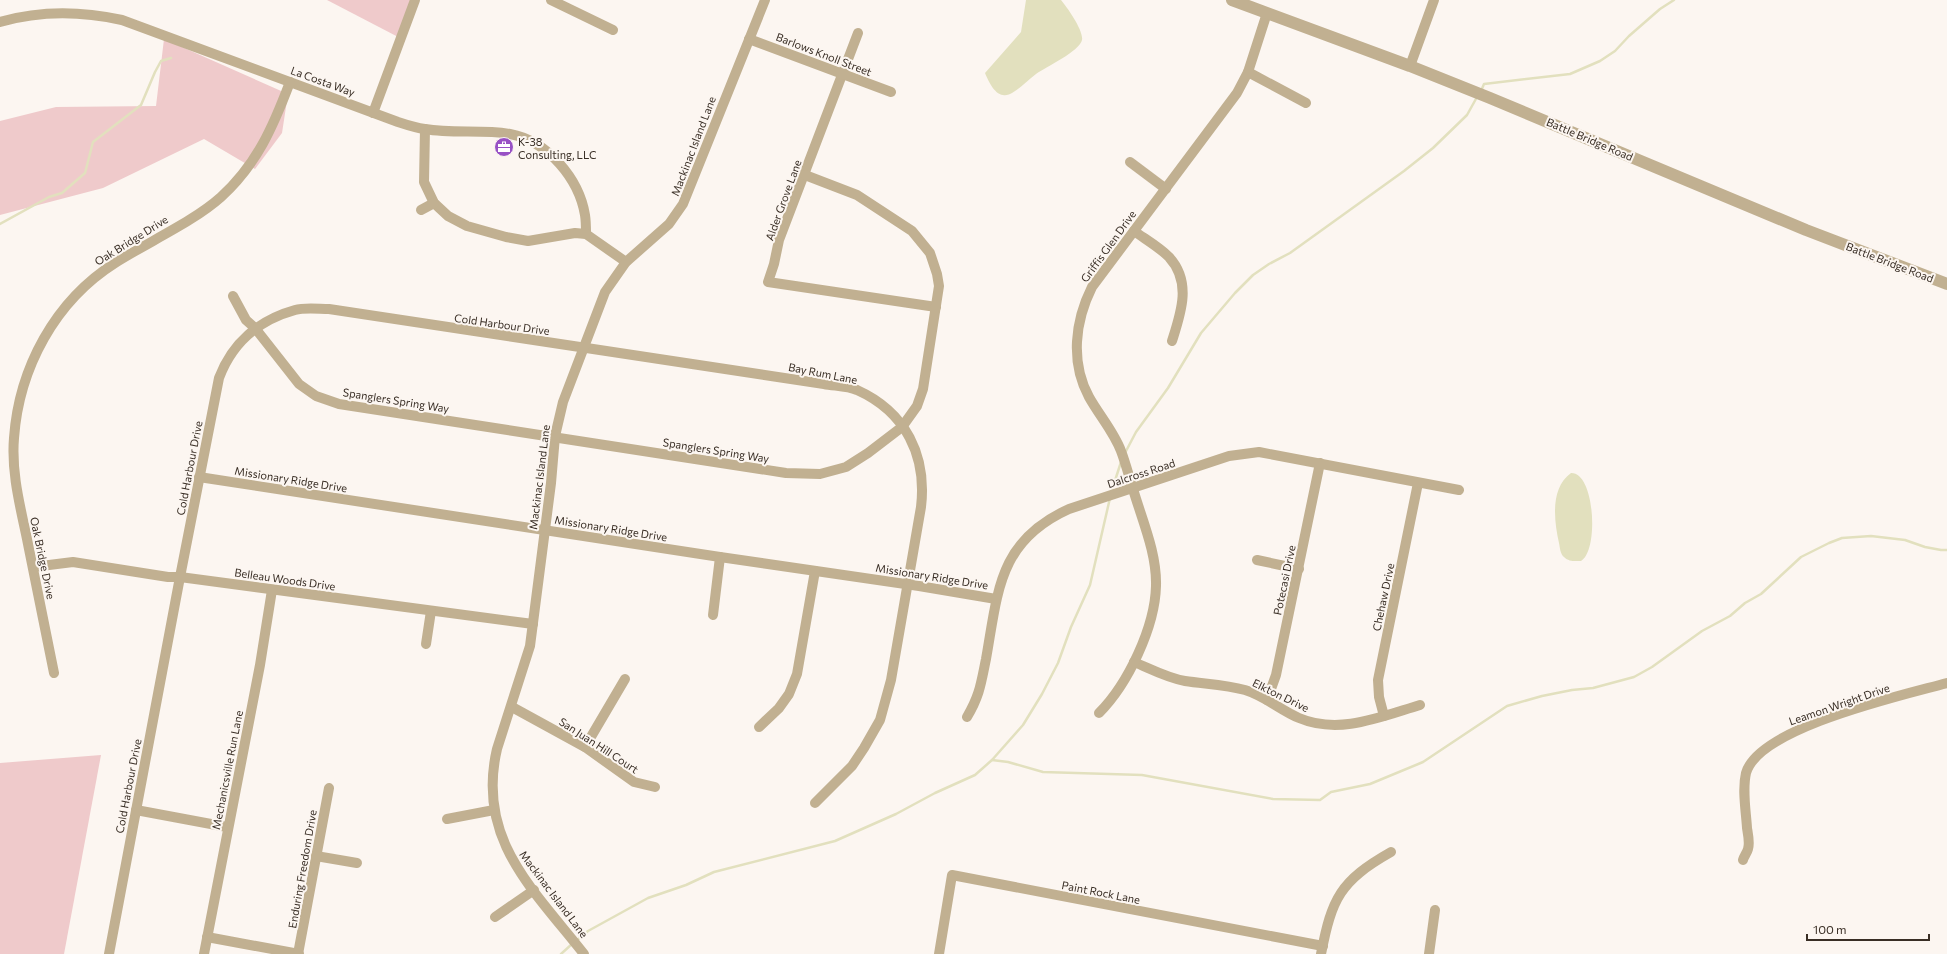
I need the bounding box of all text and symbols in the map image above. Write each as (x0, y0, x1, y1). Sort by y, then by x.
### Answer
street label: Barlows Knoll Street (774, 30, 874, 78)
street label: La Costa Way (289, 63, 357, 99)
street label: Mackinac Island Lane (668, 94, 718, 198)
street label: Battle Bridge Road (1545, 115, 1635, 163)
place label: K-38 Consulting, LLC (518, 135, 597, 161)
office icon: K-38 Consulting, LLC (493, 136, 515, 158)
street label: Alder Grove Lane (762, 158, 804, 242)
street label: Griffis Glen Drive (1078, 208, 1138, 284)
street label: Oak Bridge Drive (92, 212, 170, 268)
street label: Battle Bridge Road (1844, 239, 1936, 285)
street label: Cold Harbour Drive (454, 311, 551, 337)
street label: Bay Rum Lane (787, 360, 859, 386)
street label: Spanglers Spring Way (342, 385, 450, 415)
street label: Cold Harbour Drive (173, 419, 205, 516)
street label: Mackinac Island Lane (526, 424, 552, 530)
street label: Spanglers Spring Way (662, 435, 770, 465)
street label: Dalcross Road (1105, 456, 1177, 490)
street label: Missionary Ridge Drive (234, 464, 348, 494)
street label: Missionary Ridge Drive (554, 513, 668, 543)
street label: Oak Bridge Drive (28, 516, 58, 601)
street label: Potecasi Drive (1270, 544, 1298, 616)
street label: Missionary Ridge Drive (875, 561, 989, 591)
street label: Chehaw Drive (1369, 562, 1397, 632)
street label: Belleau Woods Drive (234, 565, 337, 593)
street label: Elkton Drive (1251, 676, 1312, 714)
street label: Leamon Wright Drive (1787, 681, 1891, 727)
street label: Mechanicsville Run Lane (209, 709, 245, 831)
street label: San Juan Hill Court (556, 714, 642, 777)
street label: Cold Harbour Drive (112, 737, 144, 834)
street label: Enduring Freedom Drive (285, 809, 319, 929)
street label: Mackinac Island Lane (517, 848, 591, 940)
street label: Paint Rock Lane (1061, 878, 1142, 906)
scale bar (1807, 916, 1929, 942)
text: 100 m (1813, 922, 1847, 936)

